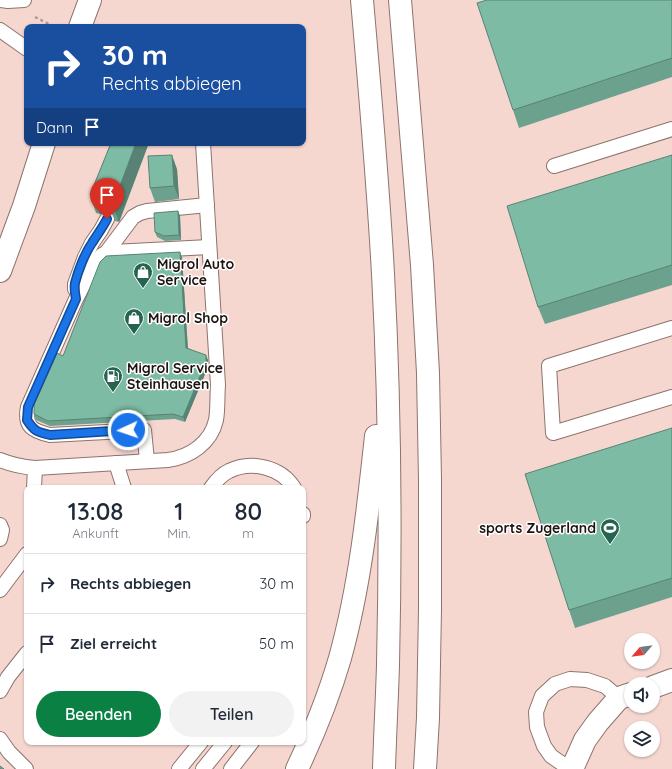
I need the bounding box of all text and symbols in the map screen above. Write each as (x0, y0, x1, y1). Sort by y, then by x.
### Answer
text: 30 m (102, 37, 168, 72)
icon: right (36, 40, 88, 92)
text: Rechts abbiegen (102, 72, 242, 95)
icon: arrive (81, 116, 103, 138)
text: Dann (36, 118, 73, 137)
pin (90, 178, 124, 219)
icon: arrive (96, 184, 118, 206)
place label: Migrol Auto Service (157, 255, 235, 289)
shop icon: Migrol Auto Service (132, 261, 154, 289)
shop icon: Migrol Shop (123, 307, 145, 335)
place label: Migrol Shop (148, 309, 228, 327)
place label: Migrol Service Steinhausen (127, 359, 223, 393)
fuel station icon: Migrol Service Steinhausen (102, 365, 124, 393)
position arrow (107, 409, 149, 451)
text: 13:08 (68, 496, 123, 526)
text: 1 (174, 496, 184, 526)
text: 80 (234, 496, 262, 526)
sports icon: sports Zugerland (599, 517, 621, 545)
place label: sports Zugerland (479, 519, 596, 537)
text: Ankunft (72, 525, 119, 541)
text: Min. (167, 525, 191, 541)
text: m (242, 525, 254, 541)
icon: right (36, 573, 58, 595)
text: Rechts abbiegen (70, 574, 191, 593)
text: 30 m (259, 574, 294, 593)
icon: arrive (36, 633, 58, 655)
north arrow (624, 633, 660, 669)
map controls (624, 633, 660, 757)
text: Ziel erreicht (70, 634, 157, 653)
text: 50 m (259, 634, 294, 653)
button: sound (624, 677, 660, 713)
button: Beenden (36, 691, 161, 737)
button: Teilen (169, 691, 294, 737)
button: layers (624, 721, 660, 757)

